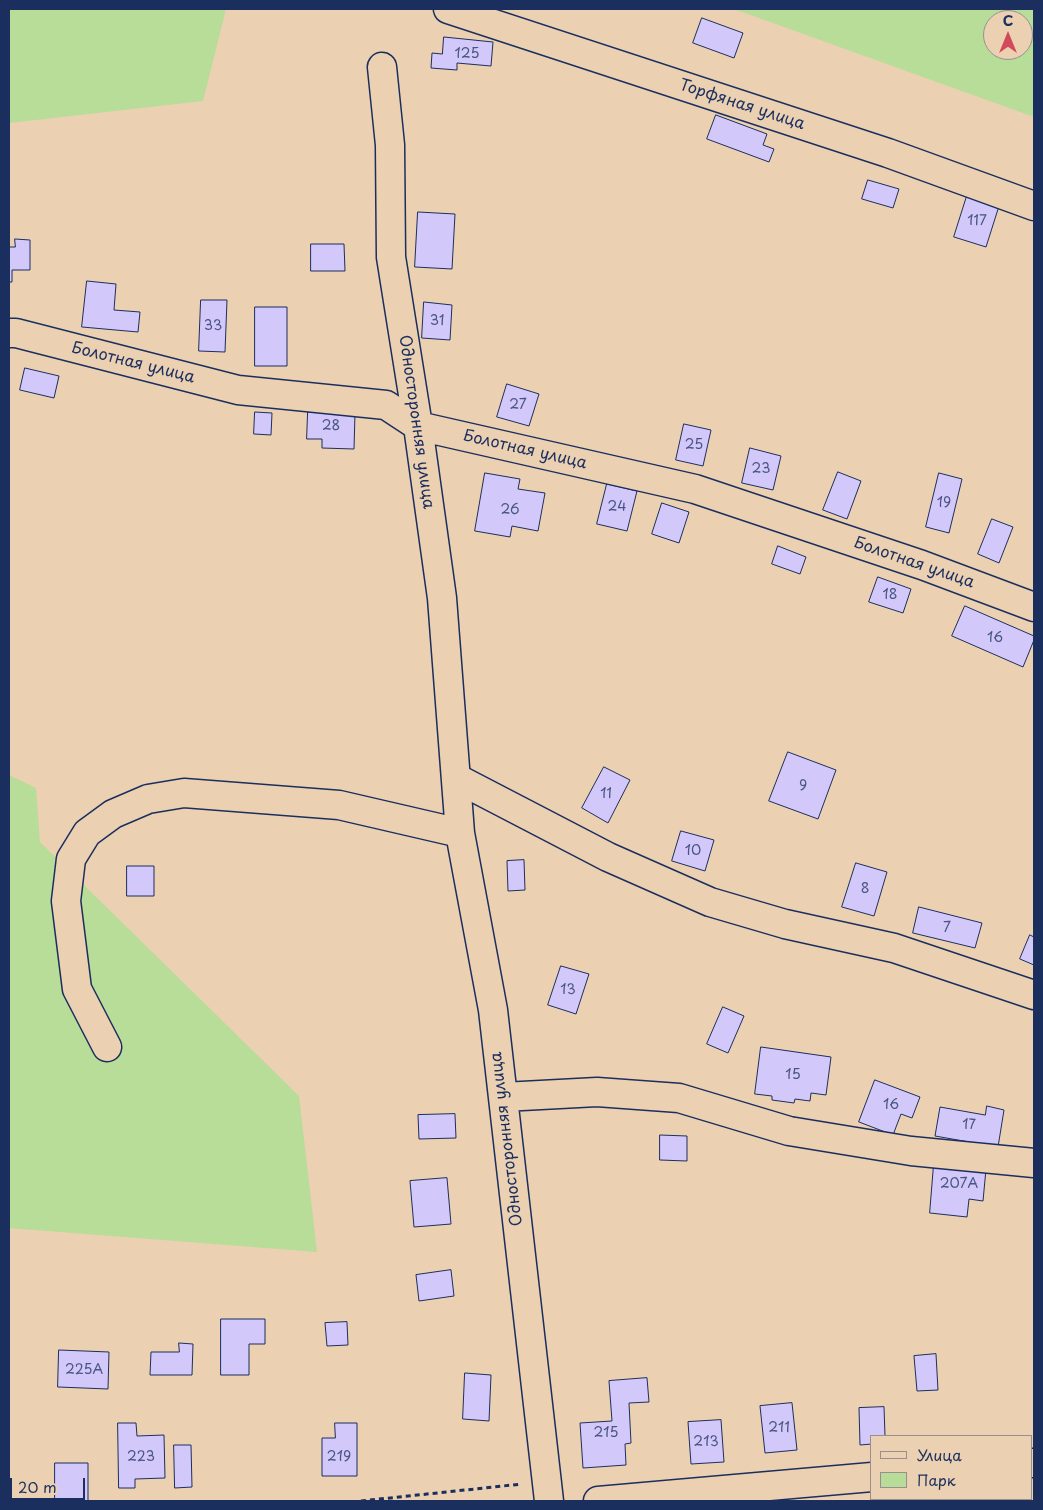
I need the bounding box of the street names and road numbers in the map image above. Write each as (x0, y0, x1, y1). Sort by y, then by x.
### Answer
street label: Торфяная улица (677, 76, 807, 134)
street label: Односторонняя улица (394, 334, 438, 510)
street label: Болотная улица (69, 338, 197, 388)
street label: Болотная улица (461, 426, 589, 474)
street label: Болотная улица (851, 533, 977, 593)
street label: Односторонняя улица (487, 1051, 527, 1227)

